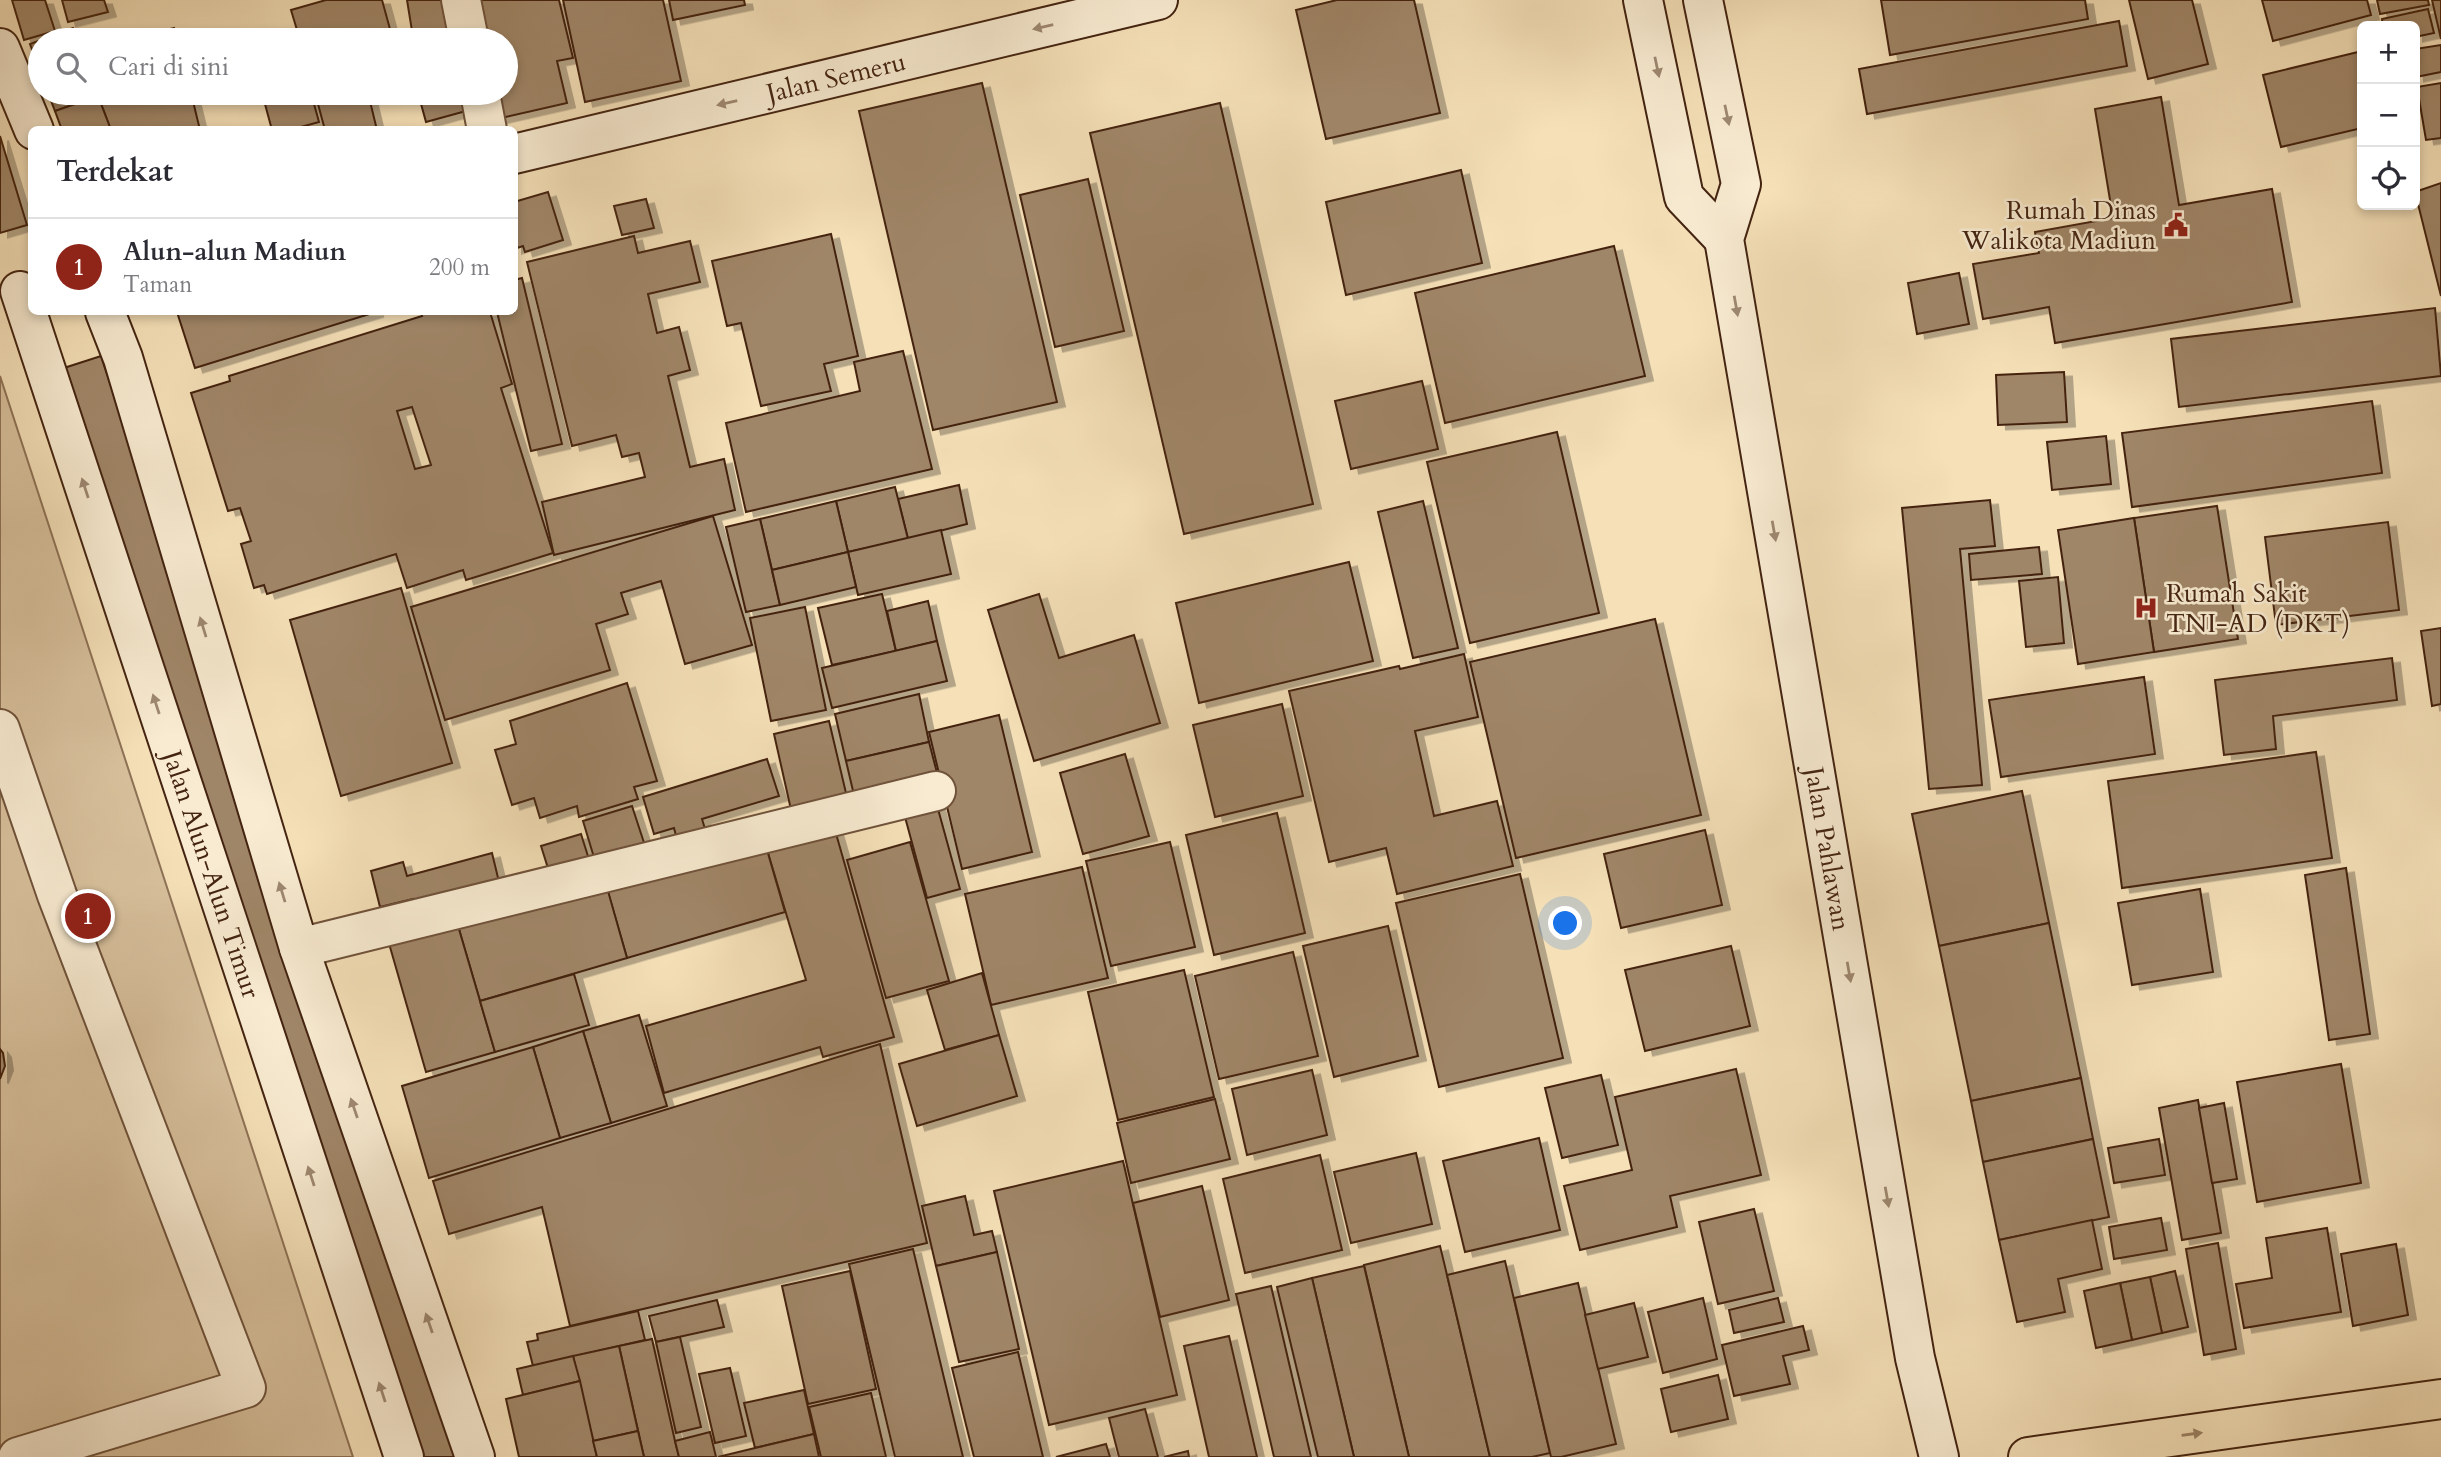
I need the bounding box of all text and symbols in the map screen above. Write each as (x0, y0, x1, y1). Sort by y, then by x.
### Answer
map controls (2357, 21, 2420, 210)
button: + (2357, 21, 2420, 84)
one-way arrow (1032, 22, 1054, 33)
search box (28, 28, 518, 105)
street label: Jalan Semeru (759, 43, 909, 111)
icon: search (52, 48, 90, 86)
text: Cari di sini (108, 49, 229, 84)
one-way arrow (1651, 56, 1662, 78)
button: − (2357, 84, 2420, 147)
one-way arrow (716, 98, 738, 109)
one-way arrow (1722, 104, 1733, 126)
button: locate (2357, 147, 2420, 210)
text: Terdekat (56, 151, 173, 192)
place label: Rumah Dinas Walikota Madiun (1961, 193, 2156, 258)
public building icon: Rumah Dinas Walikota Madiun (2162, 211, 2190, 239)
text: Alun-alun Madiun (123, 234, 346, 269)
text: 1 (73, 252, 85, 283)
text: 200 m (429, 252, 490, 283)
text: Taman (123, 269, 192, 300)
one-way arrow (1731, 295, 1742, 317)
one-way arrow (79, 477, 90, 498)
one-way arrow (1769, 520, 1780, 542)
place label: Rumah Sakit TNI-AD (DKT) (2166, 576, 2350, 641)
hospital icon: Rumah Sakit TNI-AD (DKT) (2132, 594, 2160, 622)
one-way arrow (198, 617, 208, 638)
one-way arrow (150, 693, 161, 714)
street label: Jalan Alun-Alun Timur (154, 742, 269, 1003)
street label: Jalan Pahlawan (1796, 760, 1859, 933)
one-way arrow (277, 881, 287, 902)
pin: 1 (65, 890, 111, 942)
your location (1548, 906, 1582, 940)
one-way arrow (1844, 961, 1855, 983)
one-way arrow (348, 1097, 359, 1118)
one-way arrow (306, 1165, 316, 1186)
one-way arrow (1882, 1186, 1893, 1208)
one-way arrow (423, 1312, 434, 1333)
one-way arrow (377, 1382, 387, 1403)
one-way arrow (2181, 1428, 2203, 1439)

